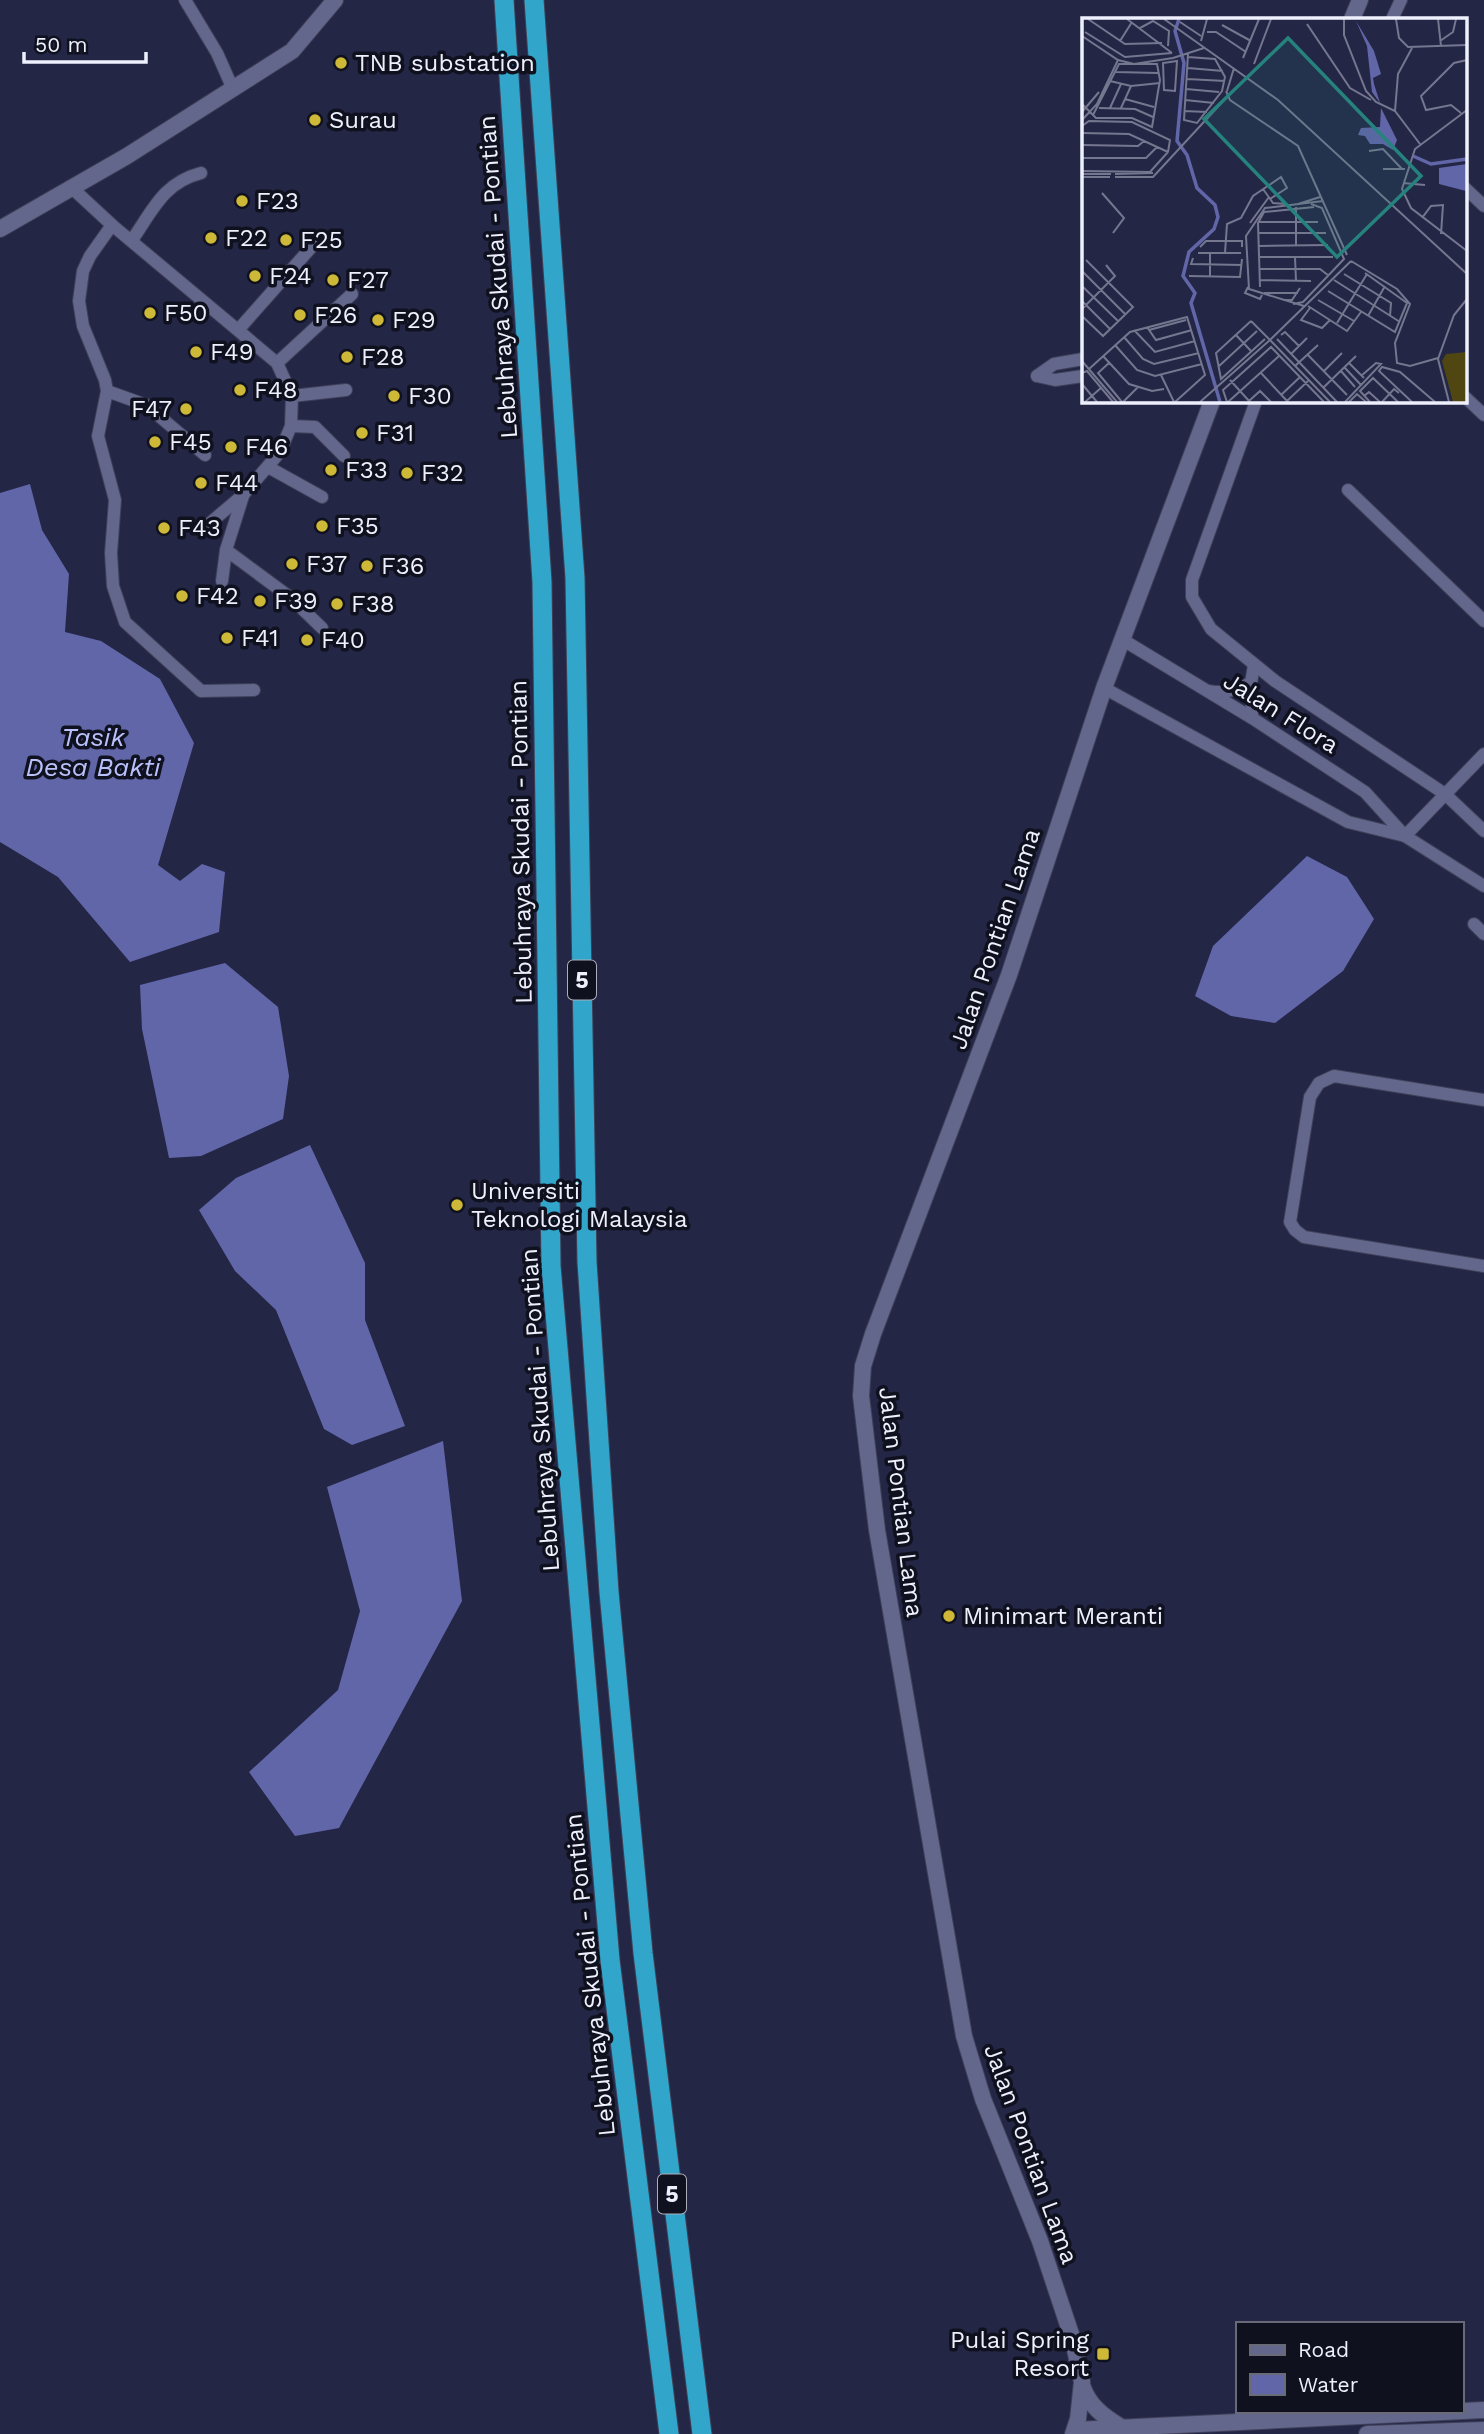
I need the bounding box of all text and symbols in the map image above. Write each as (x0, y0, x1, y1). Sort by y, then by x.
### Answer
inset map (1082, 18, 1466, 402)
scale bar (24, 21, 147, 65)
text: 50 m (35, 32, 87, 57)
place label: TNB substation (355, 49, 535, 77)
marker: TNB substation (333, 55, 349, 71)
place label: Surau (329, 106, 397, 134)
marker: Surau (307, 112, 323, 128)
street label: Lebuhraya Skudai - Pontian (473, 114, 523, 440)
place label: F23 (256, 187, 299, 215)
marker: F23 (234, 193, 250, 209)
place label: F22 (225, 224, 268, 252)
place label: F25 (300, 226, 343, 254)
marker: F22 (203, 230, 219, 246)
marker: F25 (278, 232, 294, 248)
place label: F24 (269, 262, 312, 290)
place label: F27 (347, 266, 389, 294)
marker: F24 (247, 268, 263, 284)
marker: F27 (325, 272, 341, 288)
place label: F50 (164, 299, 208, 327)
place label: F26 (314, 301, 357, 329)
marker: F50 (142, 305, 158, 321)
place label: F29 (392, 306, 435, 334)
marker: F26 (292, 307, 308, 323)
marker: F29 (370, 312, 386, 328)
place label: F49 (210, 338, 253, 366)
place label: F28 (361, 343, 404, 371)
marker: F49 (188, 344, 204, 360)
marker: F28 (339, 349, 355, 365)
place label: F48 (254, 376, 297, 404)
marker: F48 (232, 382, 248, 398)
place label: F30 (408, 382, 452, 410)
marker: F30 (386, 388, 402, 404)
place label: F47 (131, 395, 172, 423)
marker: F47 (178, 401, 194, 417)
place label: F31 (376, 419, 414, 447)
marker: F31 (354, 425, 370, 441)
place label: F45 (169, 428, 212, 456)
place label: F46 (245, 433, 288, 461)
marker: F45 (147, 434, 163, 450)
marker: F46 (223, 439, 239, 455)
place label: F33 (345, 456, 388, 484)
place label: F32 (421, 459, 464, 487)
marker: F33 (323, 462, 339, 478)
marker: F32 (399, 465, 415, 481)
place label: F44 (215, 469, 258, 497)
marker: F44 (193, 475, 209, 491)
place label: F35 (336, 512, 379, 540)
place label: F43 (178, 514, 221, 542)
marker: F35 (314, 518, 330, 534)
marker: F43 (156, 520, 172, 536)
place label: F37 (306, 550, 347, 578)
place label: F36 (381, 552, 424, 580)
marker: F37 (284, 556, 300, 572)
marker: F36 (359, 558, 375, 574)
place label: F42 (196, 582, 239, 610)
place label: F39 (274, 587, 317, 615)
marker: F42 (174, 588, 190, 604)
place label: F38 (351, 590, 394, 618)
marker: F39 (252, 593, 268, 609)
marker: F38 (329, 596, 345, 612)
place label: F41 (241, 624, 279, 652)
place label: F40 (321, 626, 365, 654)
marker: F41 (219, 630, 235, 646)
marker: F40 (299, 632, 315, 648)
street label: Jalan Flora (1218, 667, 1344, 759)
street label: Lebuhraya Skudai - Pontian (504, 680, 538, 1004)
water label: Tasik Desa Bakti (25, 722, 162, 782)
street label: Jalan Pontian Lama (944, 825, 1046, 1053)
road number: 5 (568, 960, 596, 1000)
place label: Universiti Teknologi Malaysia (471, 1177, 688, 1233)
marker: Universiti Teknologi Malaysia (449, 1197, 465, 1213)
street label: Lebuhraya Skudai - Pontian (515, 1247, 565, 1573)
street label: Jalan Pontian Lama (873, 1385, 929, 1619)
place label: Minimart Meranti (963, 1602, 1163, 1630)
marker: Minimart Meranti (941, 1608, 957, 1624)
street label: Lebuhraya Skudai - Pontian (559, 1812, 621, 2138)
street label: Jalan Pontian Lama (978, 2040, 1084, 2268)
road number: 5 (658, 2174, 686, 2214)
legend (1236, 2322, 1463, 2413)
place label: Pulai Spring Resort (950, 2326, 1089, 2382)
text: Road (1298, 2337, 1349, 2362)
marker: Pulai Spring Resort (1095, 2346, 1111, 2362)
text: Water (1298, 2372, 1359, 2397)

